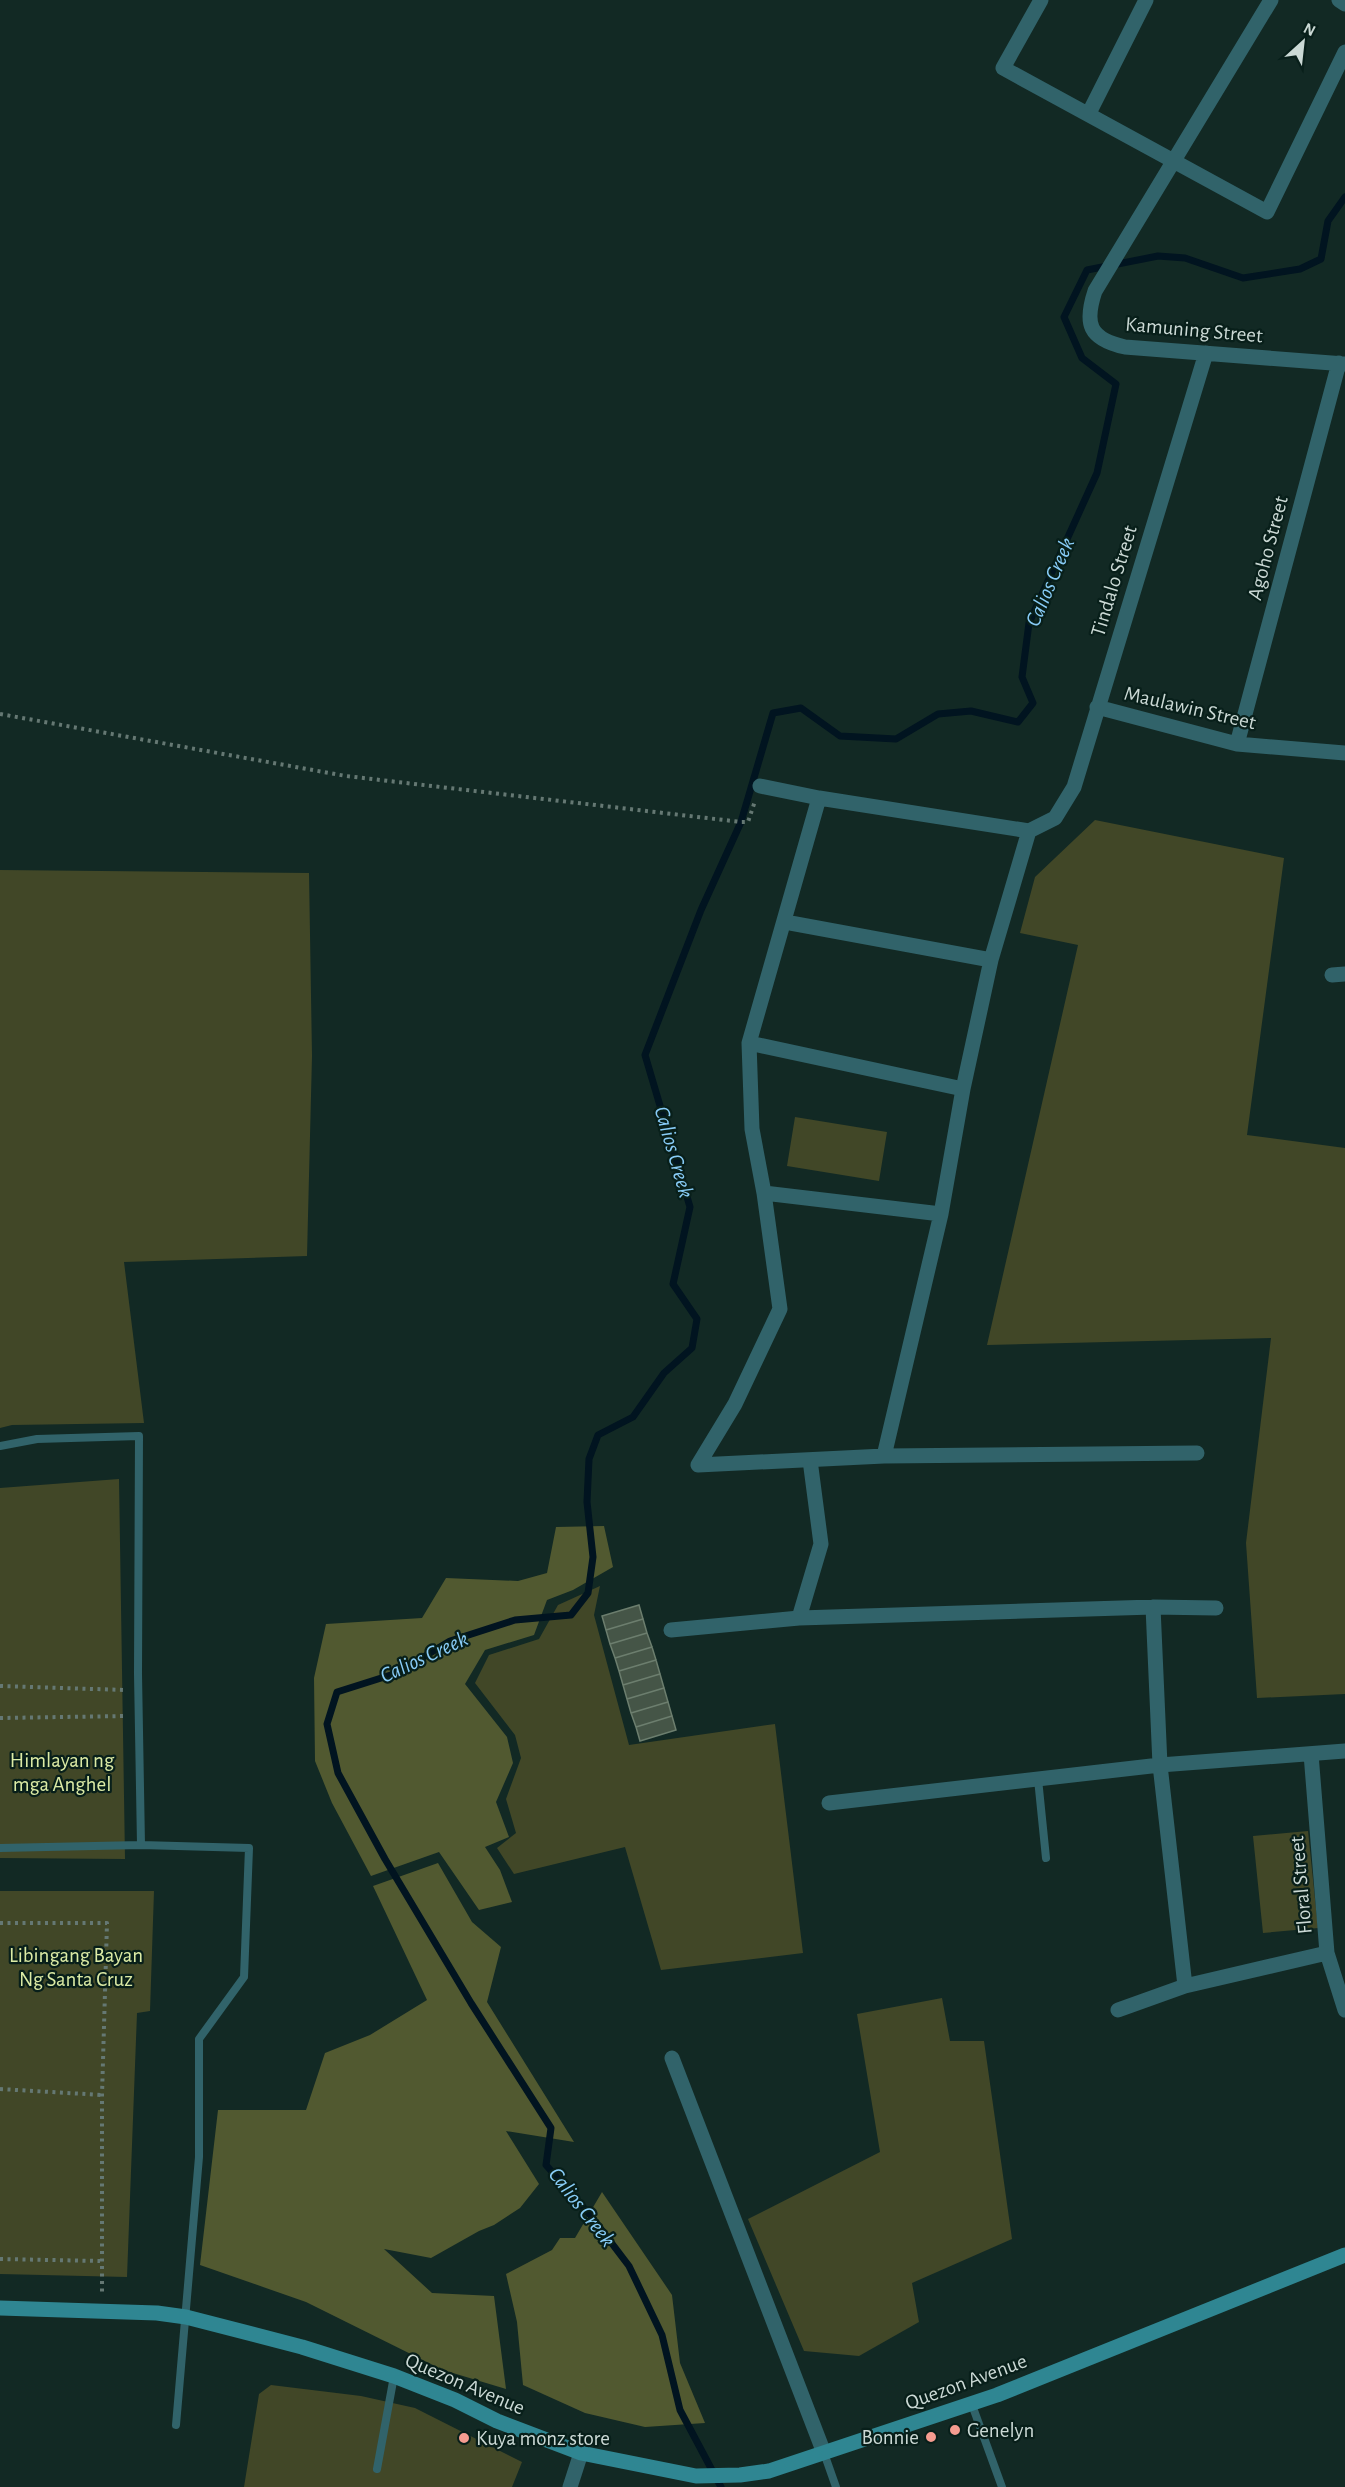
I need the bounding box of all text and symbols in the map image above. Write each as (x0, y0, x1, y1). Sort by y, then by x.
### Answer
north arrow (1273, 12, 1333, 72)
text: N (1301, 20, 1318, 39)
street label: Kamuning Street (1124, 314, 1264, 346)
street label: Agoho Street (1244, 493, 1292, 602)
street label: Tindalo Street (1087, 523, 1141, 639)
water label: Calios Creek (1021, 534, 1079, 630)
street label: Maulawin Street (1122, 683, 1258, 733)
water label: Calios Creek (650, 1104, 698, 1200)
water label: Calios Creek (377, 1627, 471, 1687)
park label: Himlayan ng mga Anghel (10, 1750, 115, 1795)
street label: Floral Street (1286, 1835, 1316, 1935)
park label: Libingang Bayan Ng Santa Cruz (9, 1945, 143, 1990)
water label: Calios Creek (544, 2163, 620, 2251)
street label: Quezon Avenue (402, 2349, 528, 2419)
street label: Quezon Avenue (902, 2350, 1030, 2414)
place label: Genelyn (967, 2420, 1034, 2441)
marker: Genelyn (948, 2423, 962, 2437)
place label: Bonnie (862, 2427, 919, 2448)
place label: Kuya monz store (476, 2428, 610, 2449)
marker: Bonnie (924, 2430, 938, 2444)
marker: Kuya monz store (457, 2431, 471, 2445)

